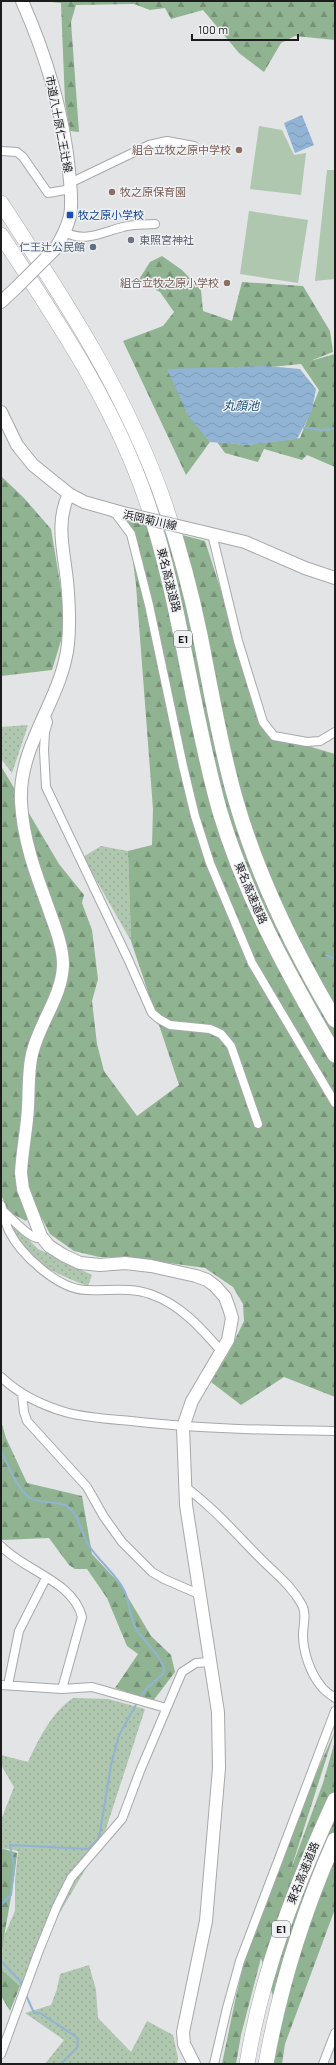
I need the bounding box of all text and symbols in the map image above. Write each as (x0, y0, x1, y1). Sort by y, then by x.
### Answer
scale bar (192, 16, 298, 42)
text: 100 m (198, 22, 228, 36)
street label: 市道八十原仁王辻線 (44, 74, 75, 174)
place label: 組合立牧之原中学校 (132, 143, 231, 156)
marker: 組合立牧之原中学校 (234, 145, 244, 155)
place label: 牧之原保育園 (120, 185, 186, 198)
marker: 牧之原保育園 (107, 187, 117, 197)
place label: 牧之原小学校 (78, 208, 144, 221)
marker: 牧之原小学校 (65, 210, 75, 220)
place label: 東照宮神社 (139, 233, 194, 246)
marker: 東照宮神社 (126, 235, 136, 245)
place label: 仁王辻公民館 (19, 240, 85, 253)
marker: 仁王辻公民館 (88, 242, 98, 252)
place label: 組合立牧之原小学校 (120, 276, 219, 289)
marker: 組合立牧之原小学校 (222, 278, 232, 288)
water label: 丸顔池 (223, 398, 260, 412)
street label: 浜岡菊川線 (122, 507, 178, 532)
street label: 東名高速道路 (155, 546, 184, 613)
road number: E1 (174, 631, 192, 647)
street label: 東名高速道路 (233, 860, 270, 926)
street label: 東名高速道路 (284, 1840, 321, 1906)
road number: E1 (272, 1921, 290, 1937)

